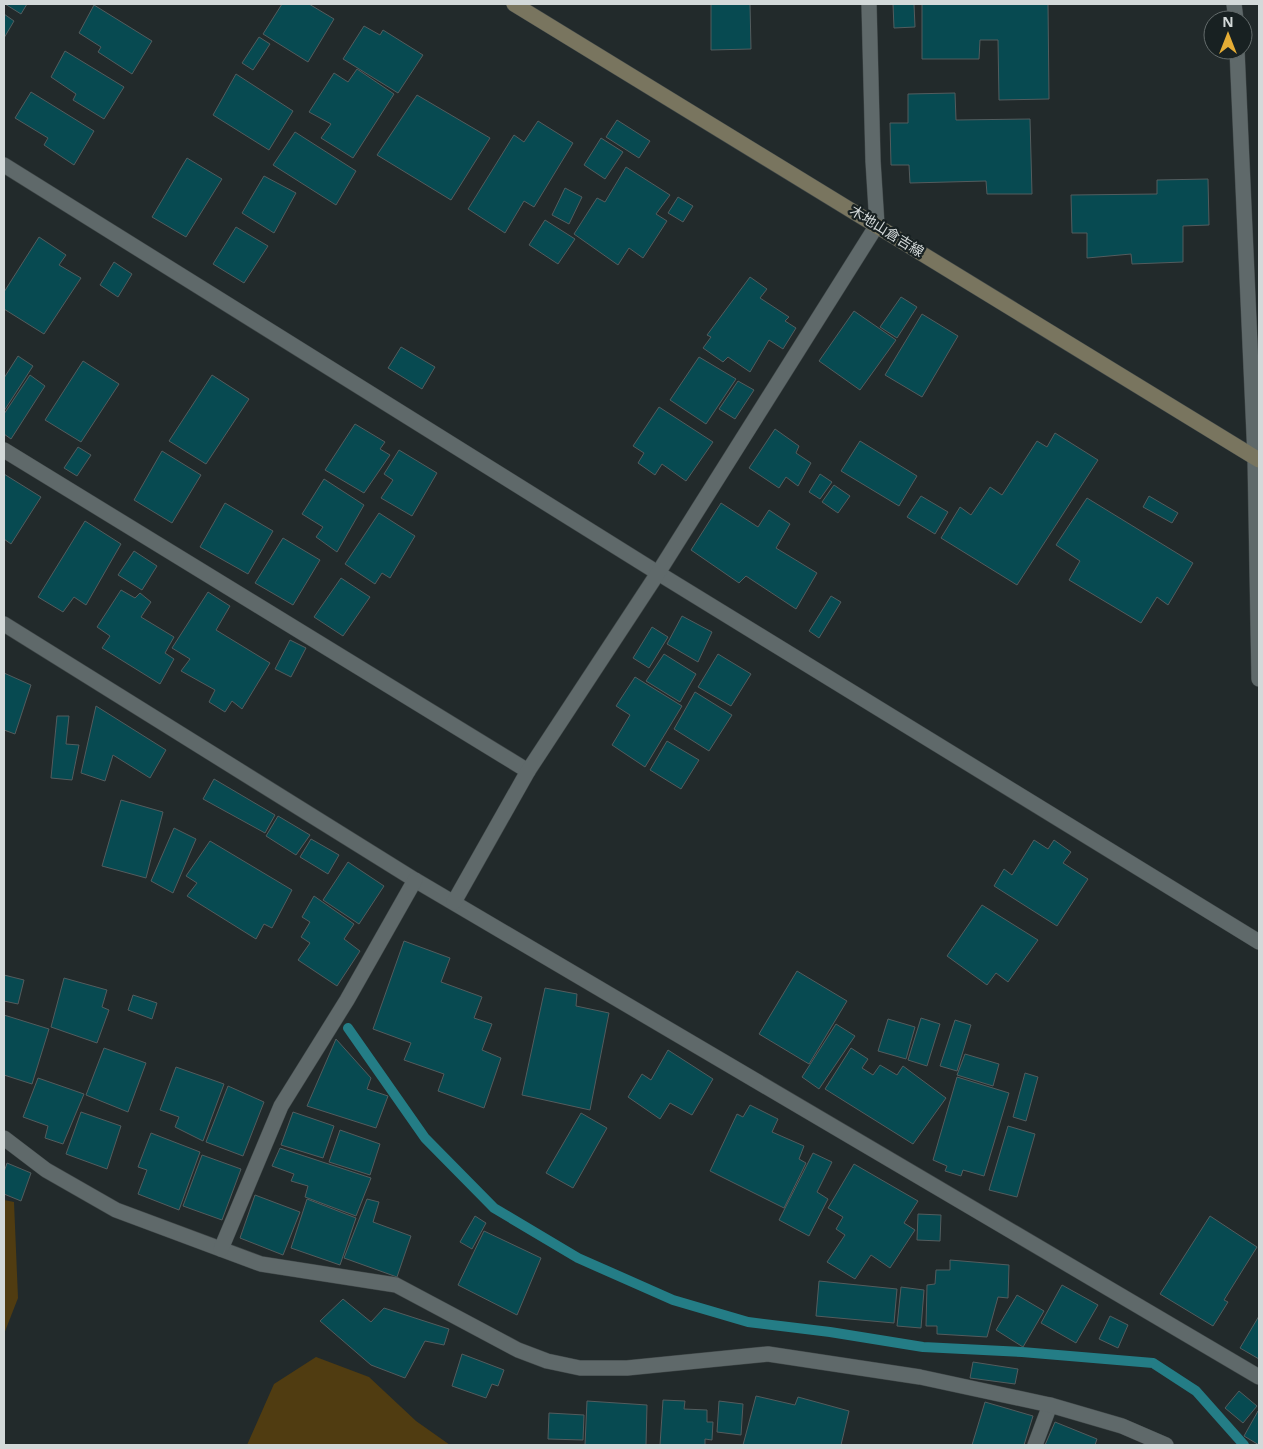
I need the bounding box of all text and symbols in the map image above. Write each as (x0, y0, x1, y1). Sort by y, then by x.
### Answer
north arrow (1203, 10, 1253, 60)
text: N (1222, 12, 1234, 31)
street label: 木地山倉吉線 (847, 200, 928, 261)

